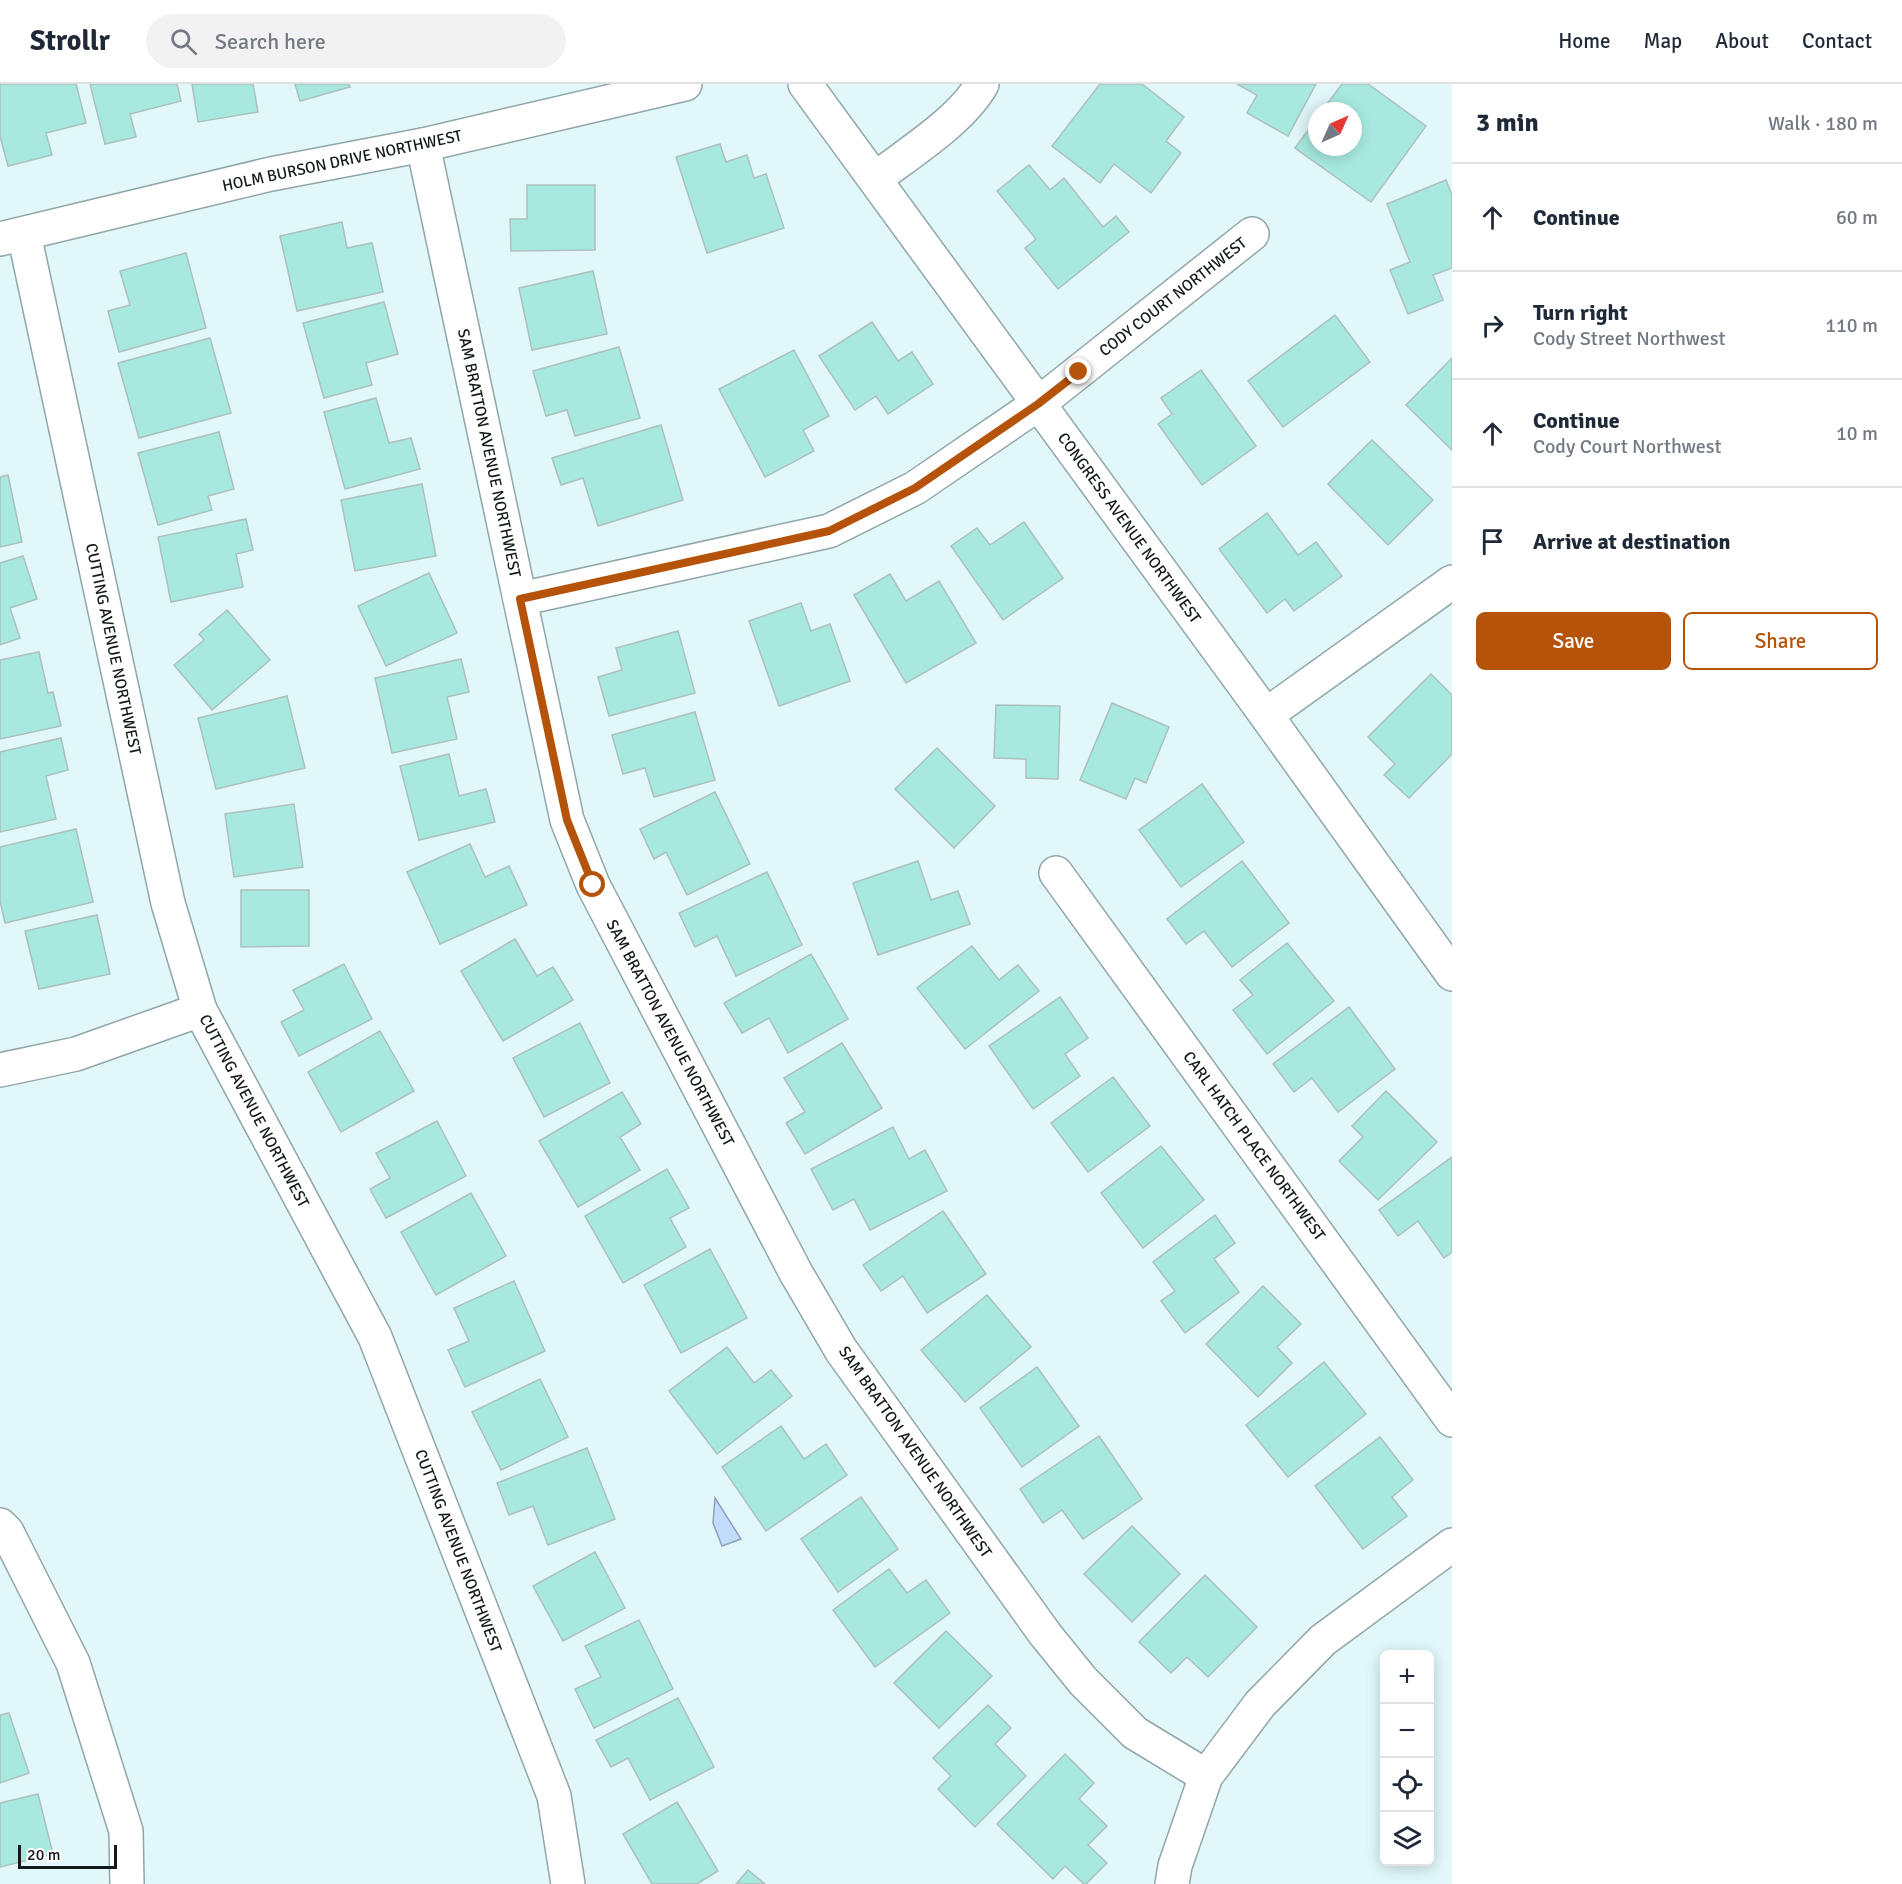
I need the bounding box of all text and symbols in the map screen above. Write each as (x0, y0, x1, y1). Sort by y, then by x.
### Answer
search box (146, 14, 566, 68)
text: Strollr (30, 24, 110, 58)
icon: search (167, 25, 200, 58)
text: Search here (215, 28, 326, 55)
text: Home (1558, 28, 1611, 54)
text: Map (1644, 28, 1682, 54)
text: About (1715, 28, 1769, 54)
text: Contact (1802, 28, 1872, 54)
north arrow (1308, 102, 1362, 156)
text: 3 min (1476, 107, 1539, 139)
text: Walk · 180 m (1768, 111, 1878, 136)
street label: HOLM BURSON DRIVE NORTHWEST (220, 126, 464, 196)
icon: ahead (1476, 201, 1509, 234)
text: Continue (1533, 204, 1620, 231)
text: 60 m (1836, 205, 1878, 230)
street label: CODY COURT NORTHWEST (1095, 233, 1251, 361)
text: Turn right (1533, 299, 1628, 326)
icon: right (1476, 309, 1509, 342)
text: 110 m (1825, 313, 1878, 338)
text: Cody Street Northwest (1533, 326, 1725, 351)
street label: SAM BRATTON AVENUE NORTHWEST (453, 327, 525, 579)
route end (1065, 358, 1091, 384)
text: Continue (1533, 407, 1620, 434)
icon: ahead (1476, 417, 1509, 450)
text: 10 m (1836, 421, 1878, 446)
street label: CONGRESS AVENUE NORTHWEST (1053, 429, 1205, 627)
text: Cody Court Northwest (1533, 434, 1721, 459)
icon: arrive (1476, 525, 1509, 558)
text: Arrive at destination (1533, 528, 1730, 555)
street label: CUTTING AVENUE NORTHWEST (81, 541, 145, 757)
button: Save (1476, 612, 1671, 670)
button: Share (1683, 612, 1878, 670)
route start (579, 871, 605, 897)
street label: SAM BRATTON AVENUE NORTHWEST (602, 916, 738, 1150)
street label: CUTTING AVENUE NORTHWEST (195, 1011, 314, 1211)
street label: CARL HATCH PLACE NORTHWEST (1179, 1047, 1330, 1245)
street label: SAM BRATTON AVENUE NORTHWEST (834, 1342, 996, 1562)
street label: CUTTING AVENUE NORTHWEST (410, 1447, 506, 1655)
map controls (1380, 1650, 1434, 1866)
button: + (1380, 1650, 1434, 1704)
button: − (1380, 1704, 1434, 1758)
button: locate (1380, 1758, 1434, 1812)
button: layers (1380, 1812, 1434, 1866)
scale bar (18, 1842, 117, 1870)
text: 20 m (27, 1845, 61, 1865)

